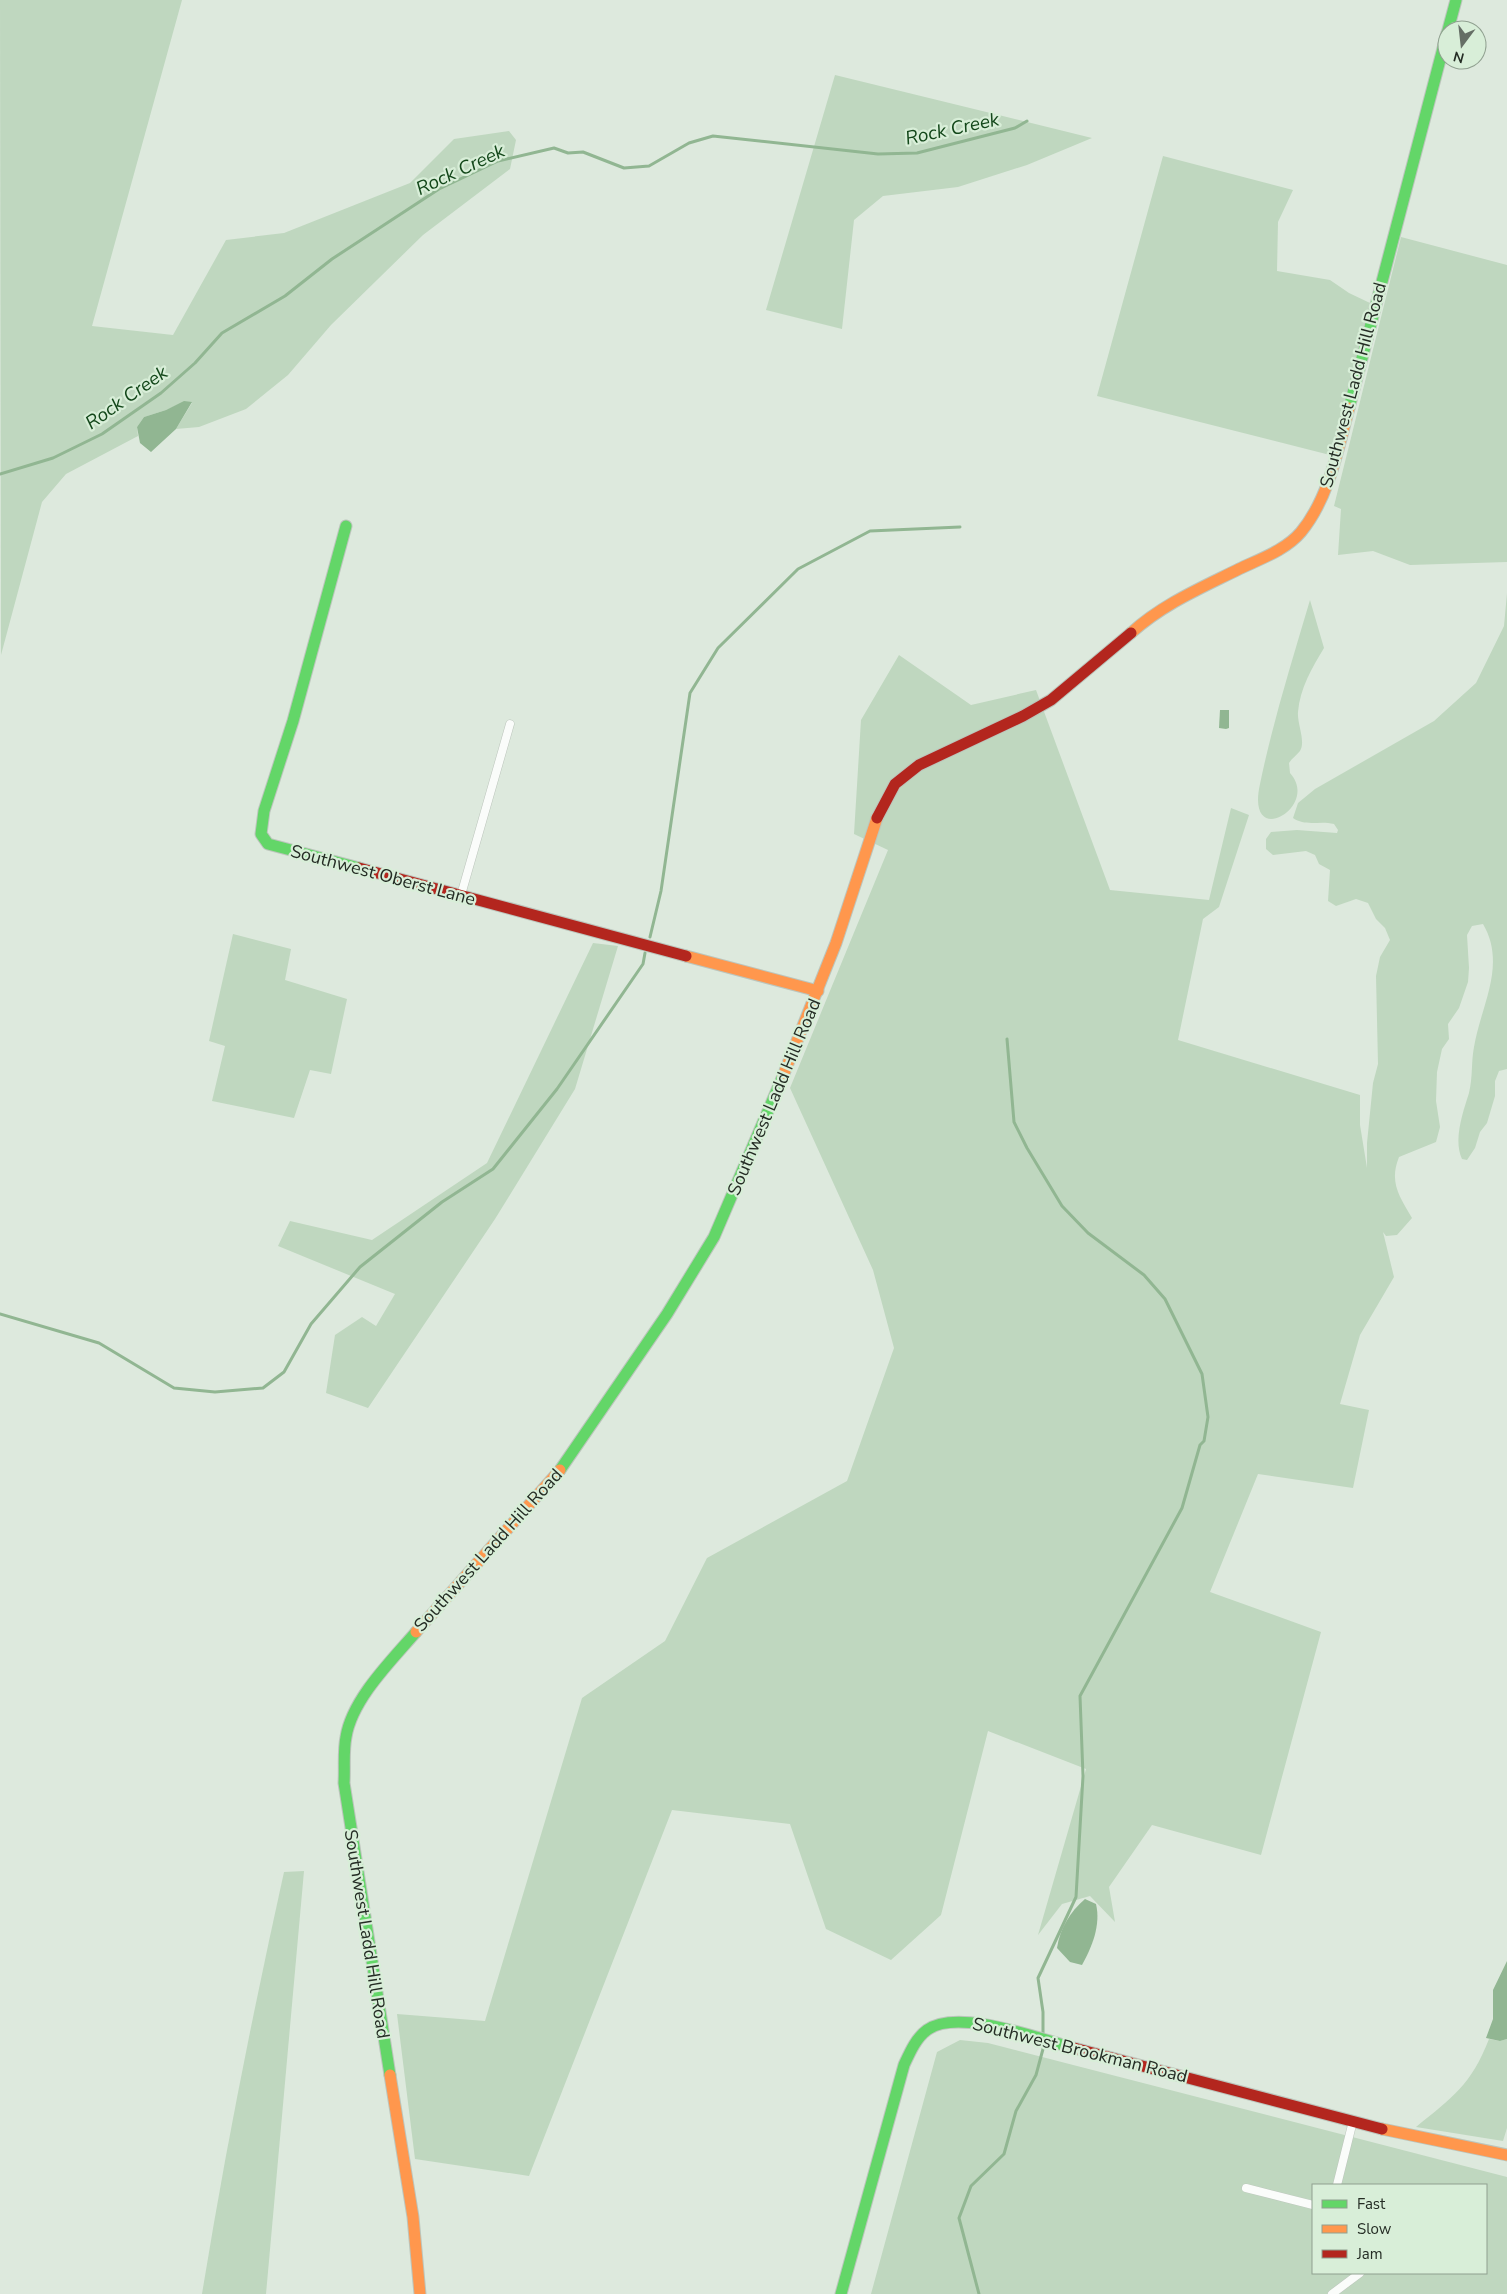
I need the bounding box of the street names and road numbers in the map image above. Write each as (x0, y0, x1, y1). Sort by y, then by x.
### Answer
street label: Southwest Ladd Hill Road (1314, 280, 1392, 490)
street label: Southwest Oberst Lane (288, 839, 478, 911)
street label: Southwest Ladd Hill Road (722, 995, 826, 1199)
street label: Southwest Ladd Hill Road (408, 1463, 568, 1637)
street label: Southwest Ladd Hill Road (339, 1828, 395, 2040)
street label: Southwest Brookman Road (970, 2012, 1190, 2088)

